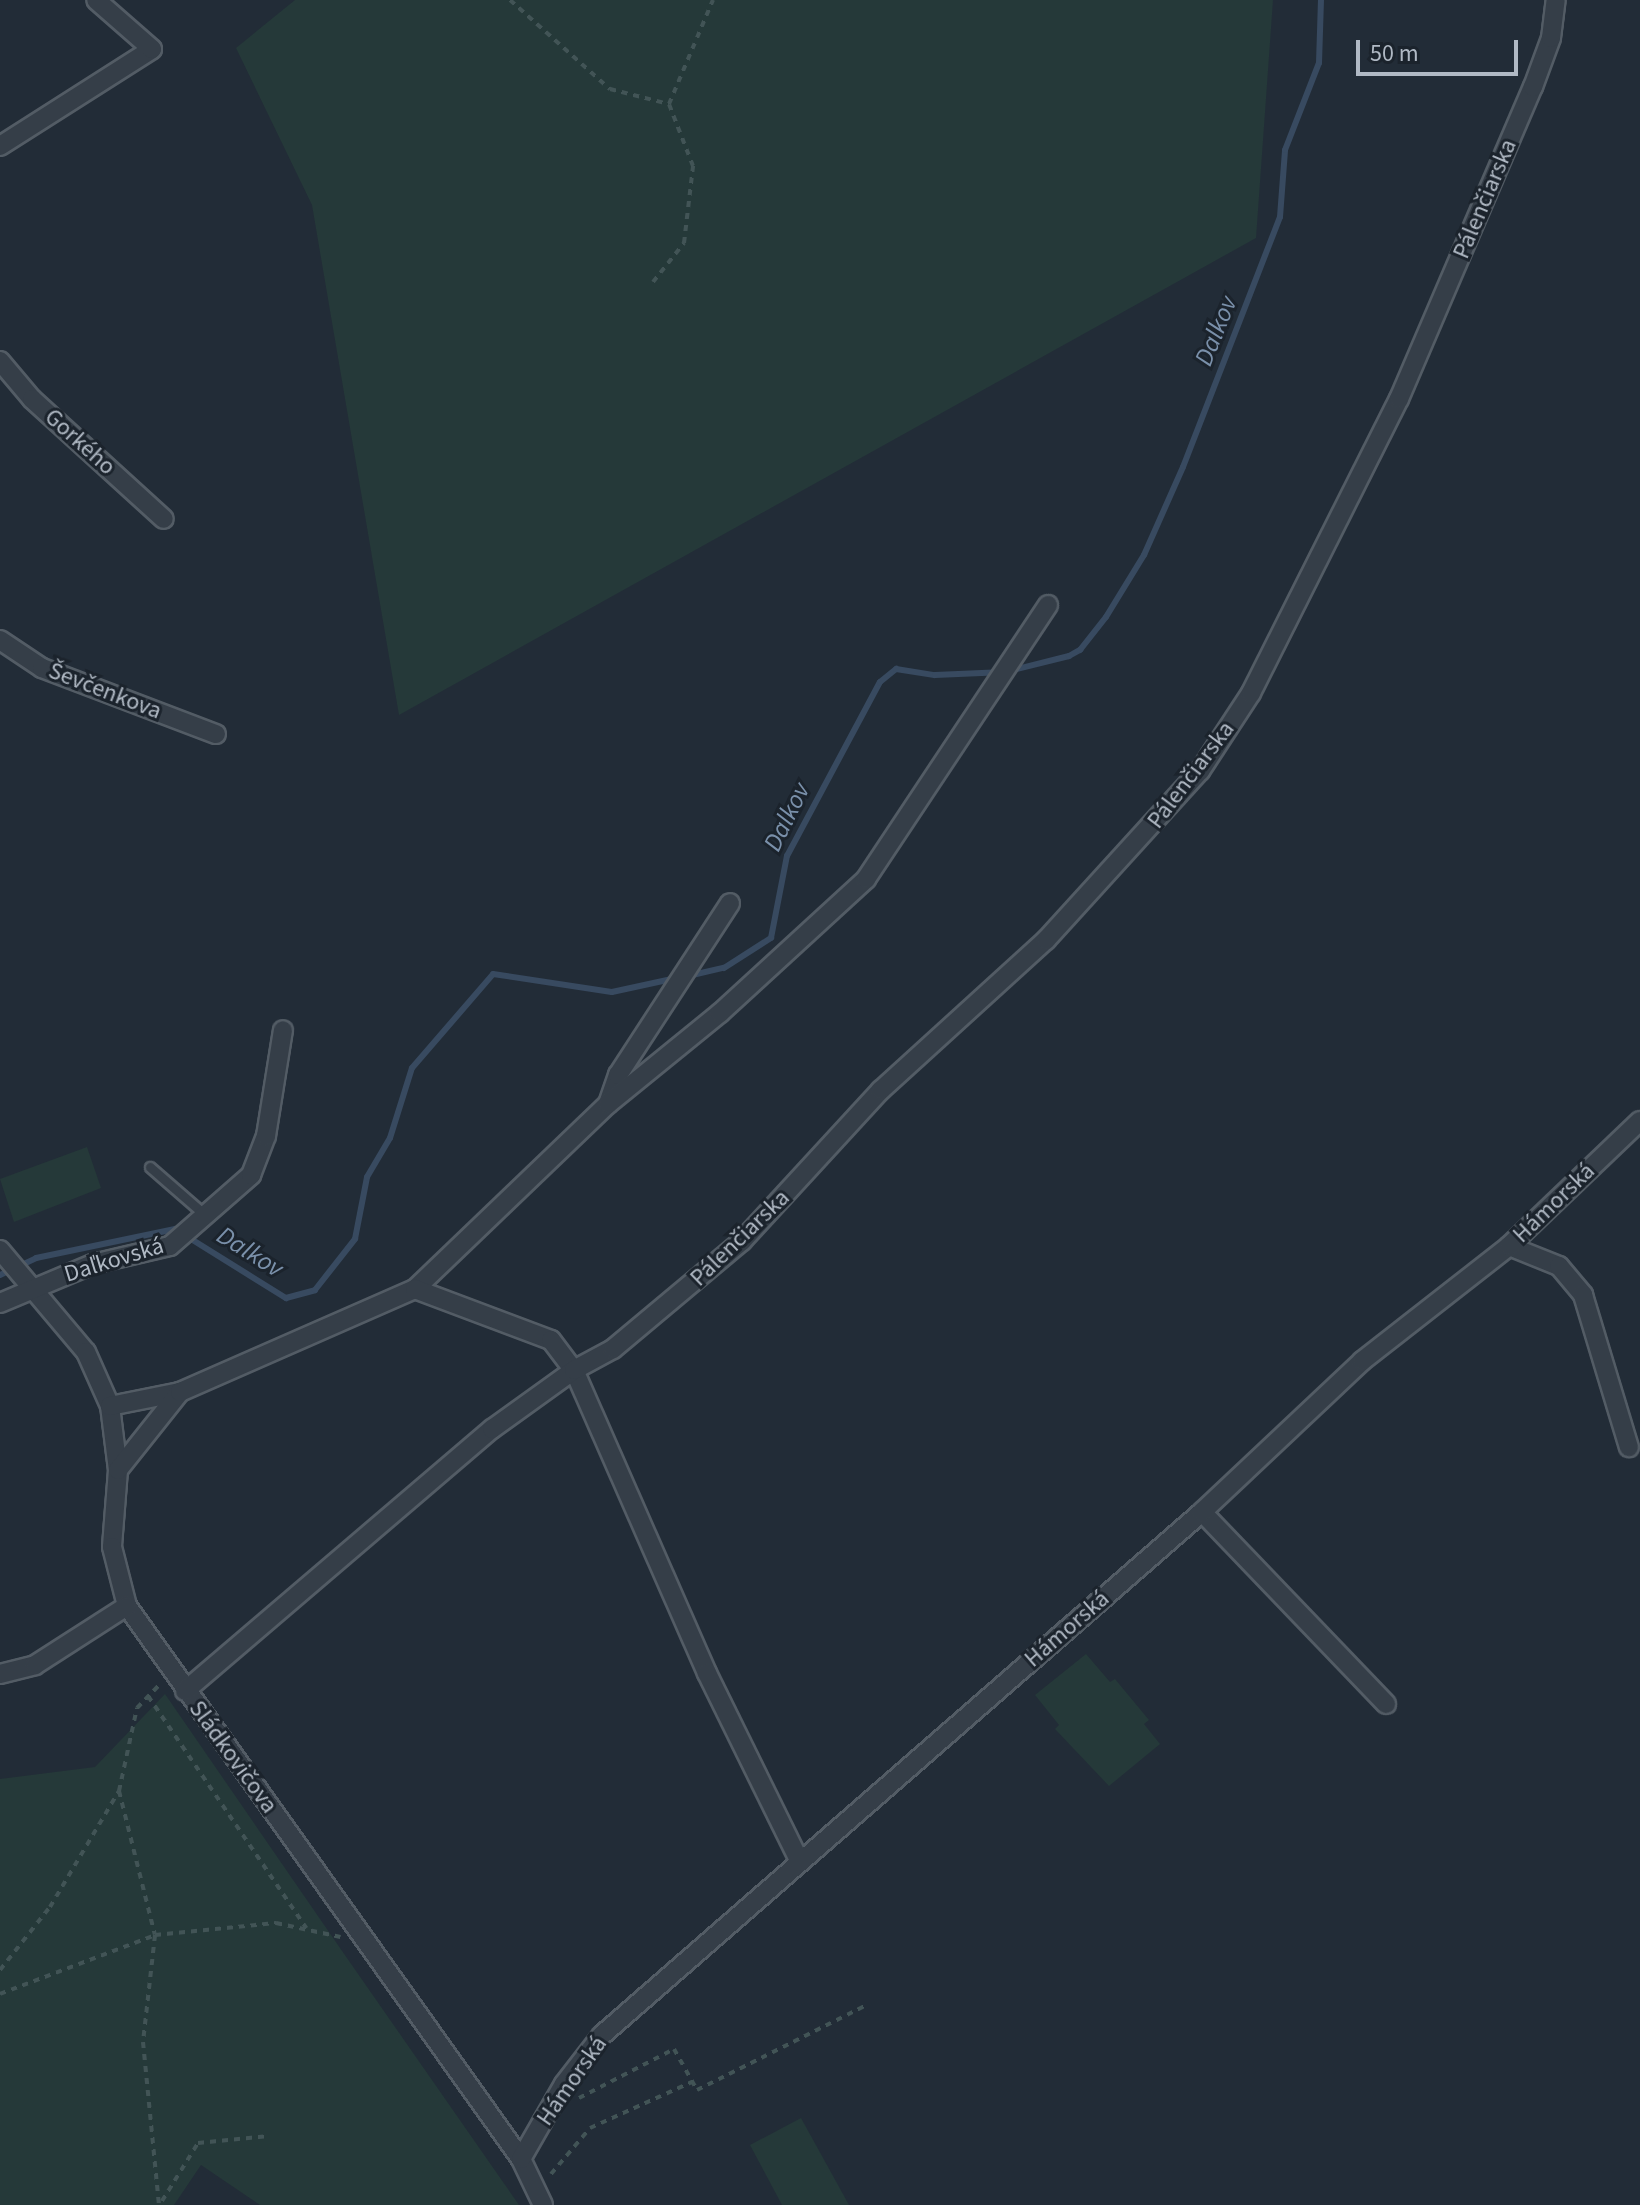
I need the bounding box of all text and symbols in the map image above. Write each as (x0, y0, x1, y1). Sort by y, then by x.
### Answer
scale bar (1360, 24, 1522, 74)
text: 50 m (1370, 36, 1419, 71)
street label: Pálenčiarska (1447, 135, 1523, 263)
water label: Dalkov (1188, 292, 1244, 370)
street label: Gorkého (39, 403, 121, 481)
street label: Ševčenkova (44, 656, 166, 726)
street label: Pálenčiarska (1141, 716, 1241, 834)
water label: Dalkov (757, 778, 817, 856)
street label: Hámorská (1507, 1157, 1601, 1249)
street label: Pálenčiarska (684, 1184, 796, 1292)
water label: Dalkov (211, 1220, 289, 1284)
street label: Daľkovská (61, 1231, 167, 1289)
street label: Hámorská (1019, 1584, 1115, 1674)
street label: Sládkovičova (183, 1695, 283, 1819)
street label: Hámorská (531, 2031, 613, 2131)

